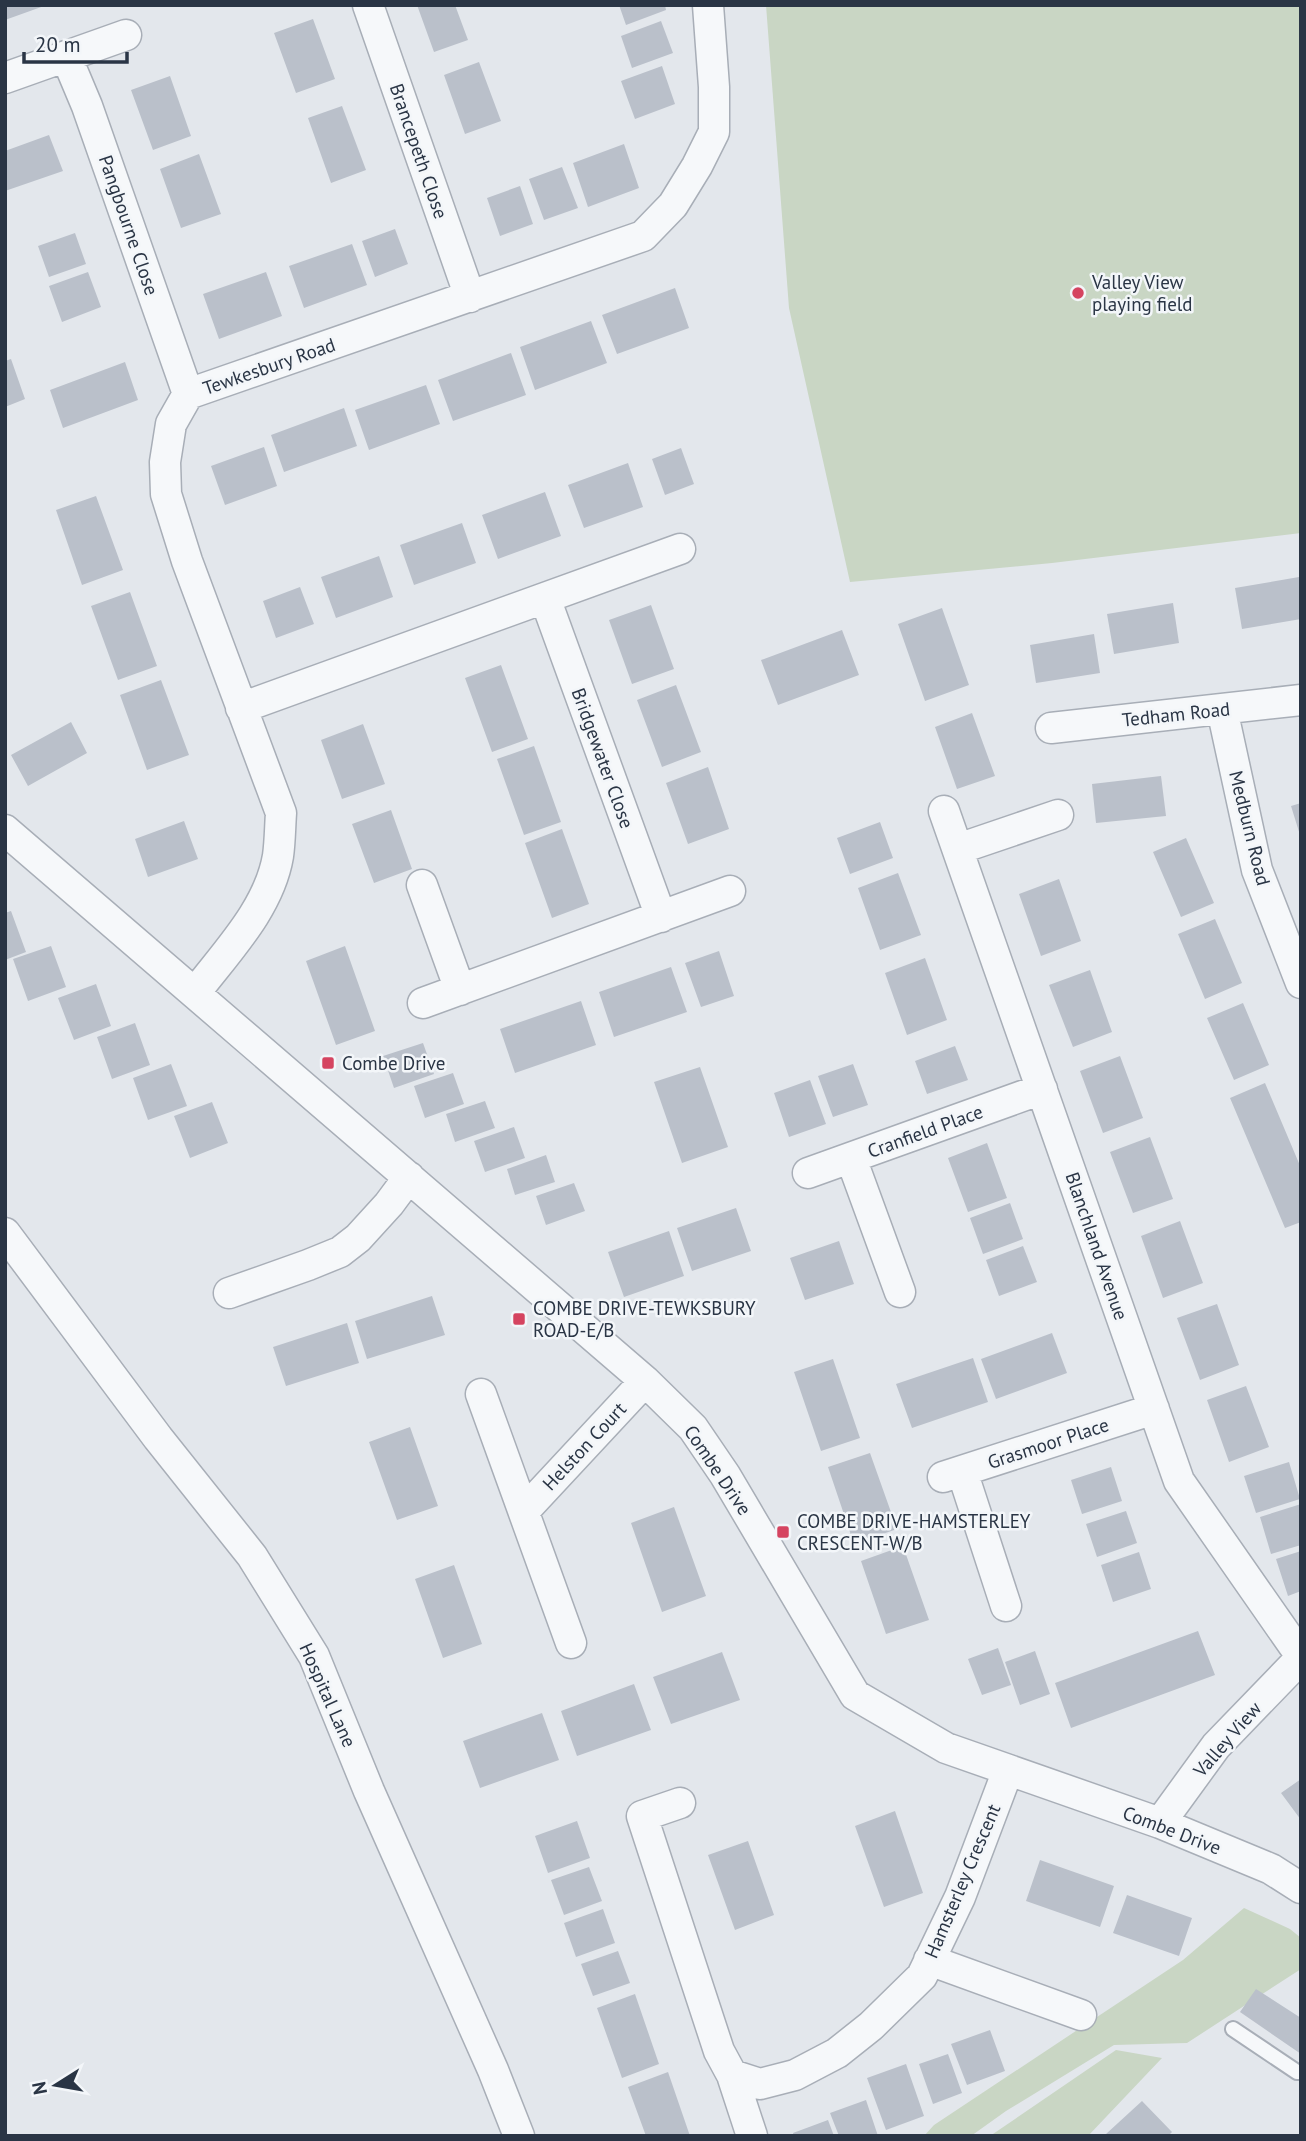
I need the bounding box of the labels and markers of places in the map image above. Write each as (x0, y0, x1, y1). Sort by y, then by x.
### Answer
place label: Valley View playing field (1091, 270, 1193, 316)
marker: Valley View playing field (1070, 285, 1086, 301)
place label: Combe Drive (342, 1051, 445, 1075)
marker: Combe Drive (320, 1055, 336, 1071)
place label: COMBE DRIVE-TEWKSBURY ROAD-E/B (533, 1296, 756, 1342)
marker: COMBE DRIVE-TEWKSBURY ROAD-E/B (511, 1311, 527, 1327)
place label: COMBE DRIVE-HAMSTERLEY CRESCENT-W/B (797, 1509, 1031, 1555)
marker: COMBE DRIVE-HAMSTERLEY CRESCENT-W/B (775, 1524, 791, 1540)

